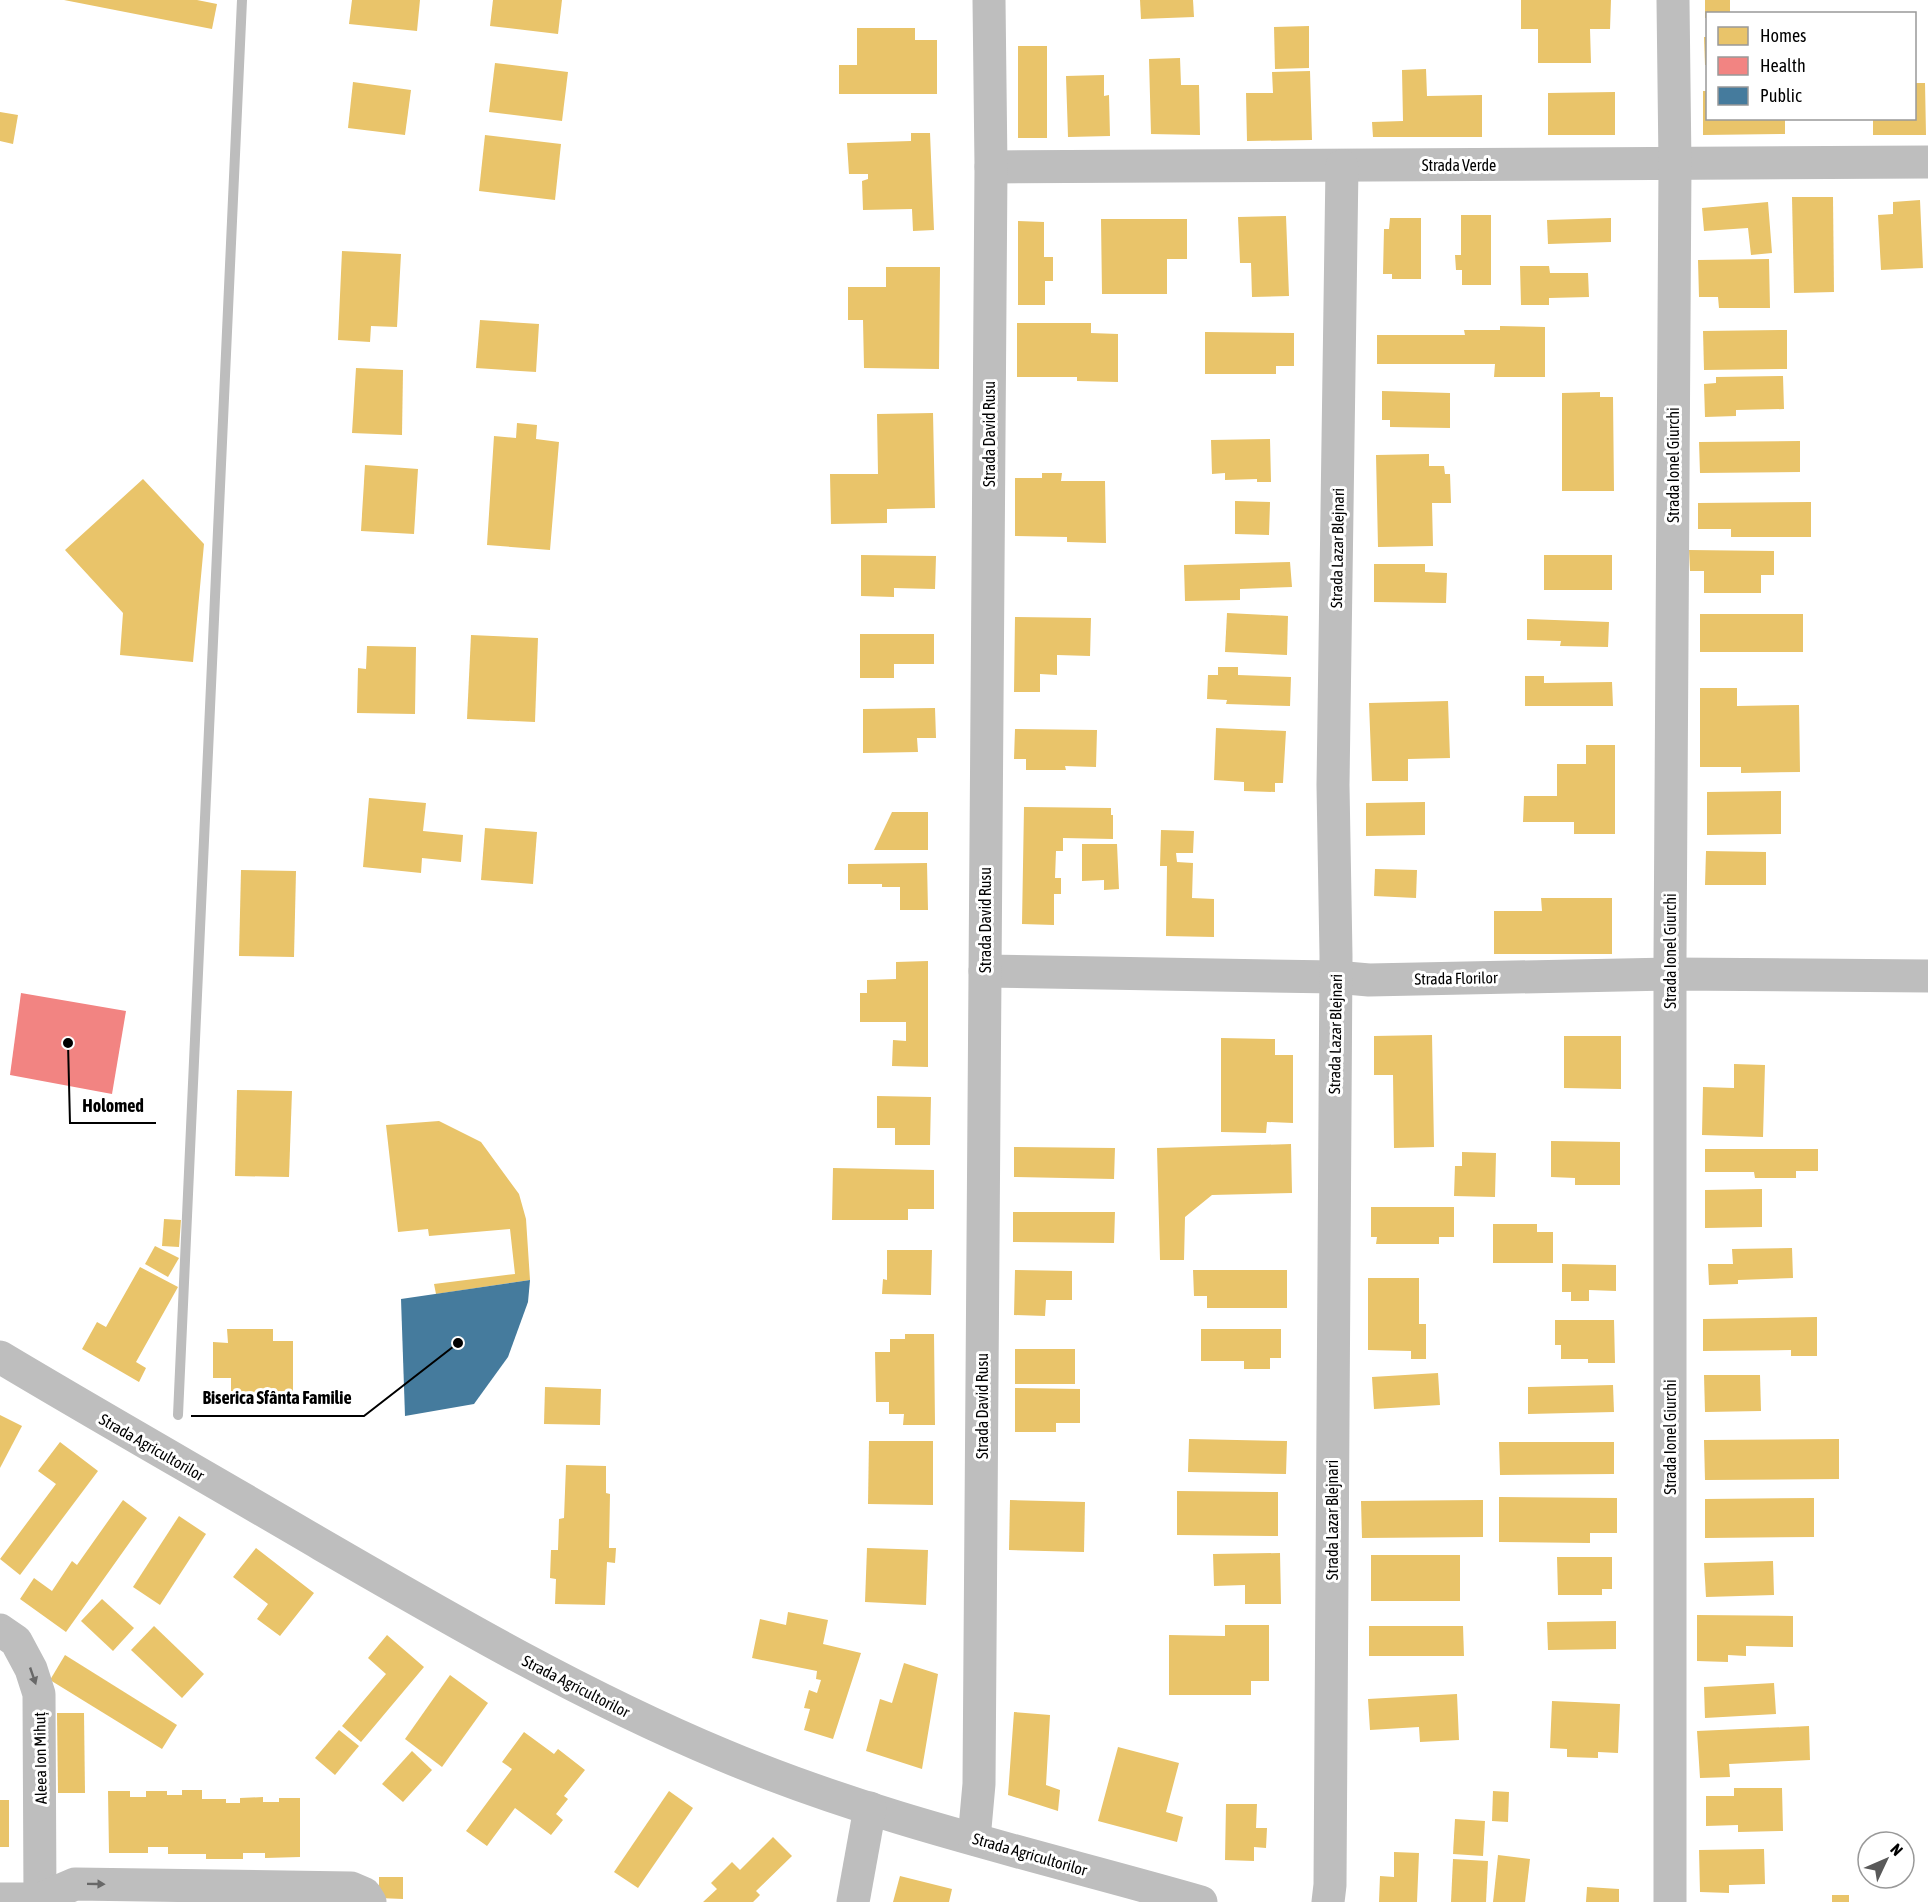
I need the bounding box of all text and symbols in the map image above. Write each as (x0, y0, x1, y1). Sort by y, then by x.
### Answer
legend (1706, 12, 1916, 120)
text: Homes (1760, 25, 1806, 46)
text: Health (1760, 55, 1806, 76)
text: Public (1760, 85, 1802, 106)
street label: Strada Verde (1422, 156, 1496, 174)
street label: Strada David Rusu (980, 381, 998, 487)
street label: Strada Ionel Giurchi (1664, 407, 1682, 523)
street label: Strada Lazar Blejnari (1327, 488, 1348, 608)
street label: Strada David Rusu (976, 867, 994, 973)
street label: Strada Ionel Giurchi (1661, 893, 1679, 1009)
street label: Strada Florilor (1414, 968, 1498, 988)
street label: Strada Lazar Blejnari (1325, 974, 1346, 1094)
callout: Holomed (70, 1087, 156, 1123)
text: Holomed (82, 1095, 144, 1116)
street label: Strada David Rusu (973, 1353, 991, 1459)
street label: Strada Ionel Giurchi (1661, 1379, 1679, 1495)
callout: Biserica Sfânta Familie (191, 1380, 364, 1416)
text: Biserica Sfânta Familie (202, 1387, 352, 1408)
street label: Strada Agricultorilor (96, 1410, 208, 1485)
street label: Strada Lazar Blejnari (1323, 1460, 1342, 1580)
street label: Strada Agricultorilor (519, 1651, 633, 1722)
one-way arrow (28, 1667, 38, 1685)
street label: Aleea Ion Mihuț (30, 1711, 51, 1804)
street label: Strada Agricultorilor (970, 1829, 1089, 1880)
north arrow (1856, 1830, 1916, 1890)
text: N (1887, 1840, 1907, 1859)
one-way arrow (86, 1879, 105, 1889)

